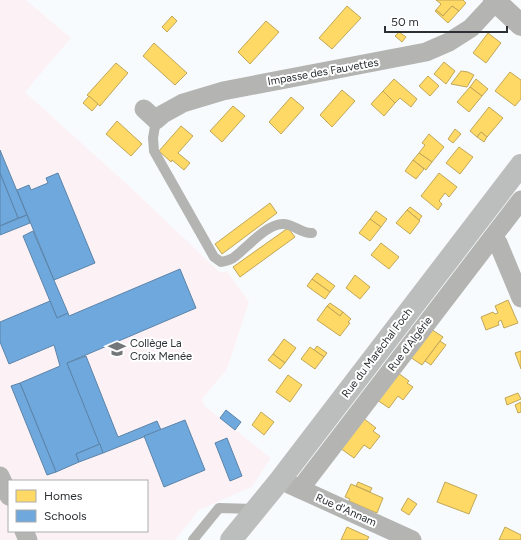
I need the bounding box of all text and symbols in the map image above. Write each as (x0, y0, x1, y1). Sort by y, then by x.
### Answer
scale bar (385, 8, 507, 34)
text: 50 m (391, 15, 419, 29)
street label: Impasse des Fauvettes (267, 56, 379, 88)
street label: Rue du Maréchal Foch (339, 306, 415, 400)
street label: Rue d'Algérie (385, 314, 435, 374)
place label: Collège La Croix Menée (130, 337, 192, 363)
school or university icon: Collège La Croix Menée (107, 339, 127, 359)
legend (8, 480, 148, 532)
text: Homes (44, 489, 83, 503)
street label: Rue d'Annam (314, 491, 378, 529)
text: Schools (44, 509, 87, 523)

